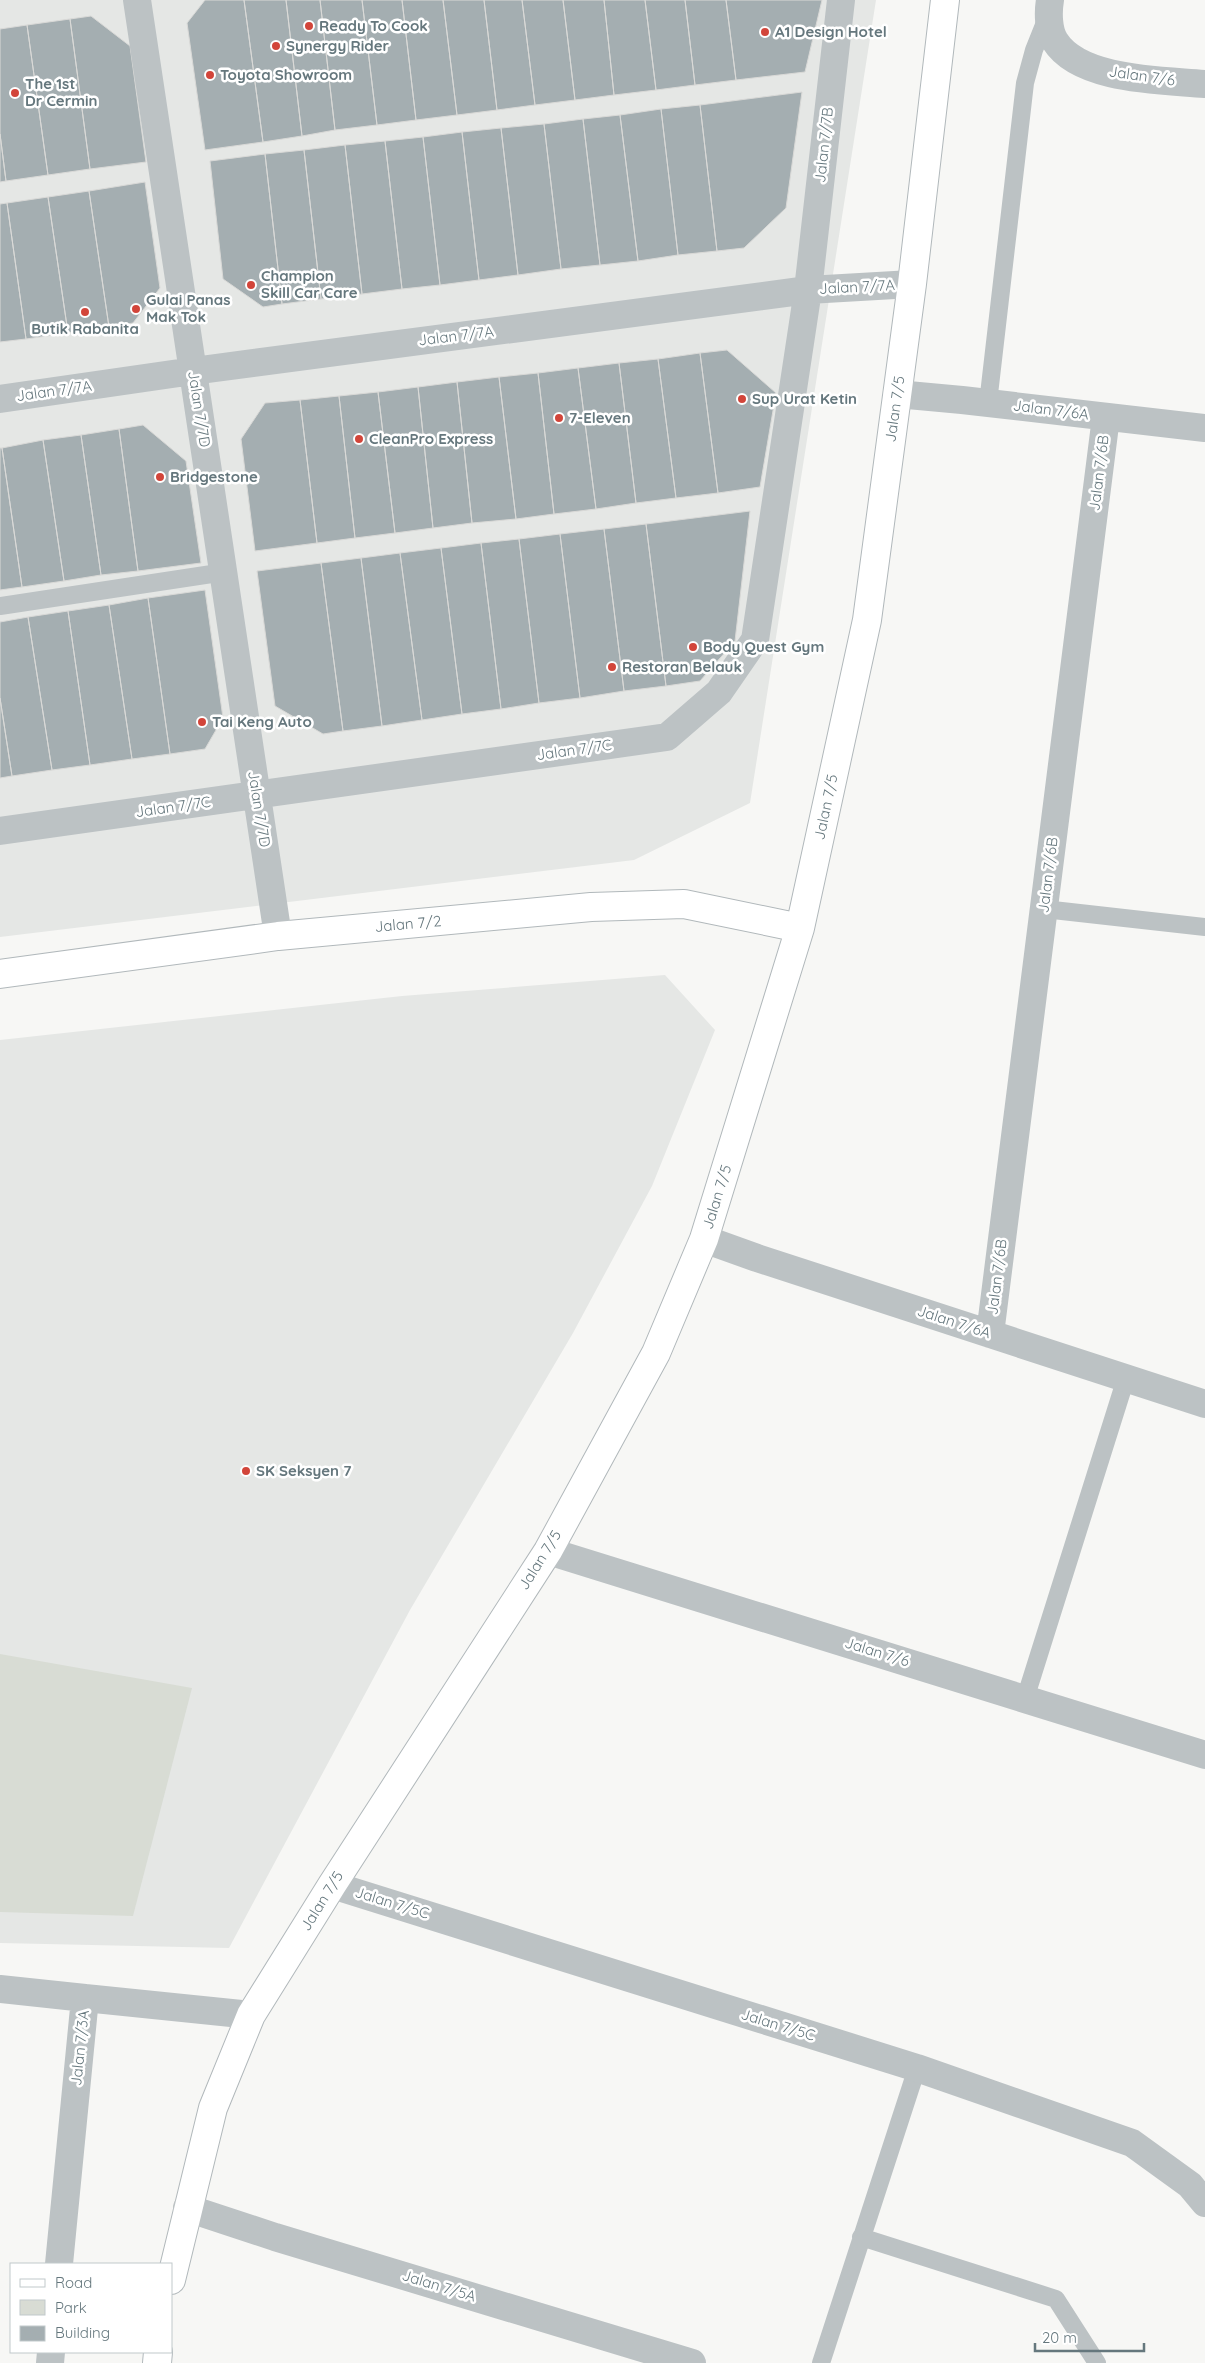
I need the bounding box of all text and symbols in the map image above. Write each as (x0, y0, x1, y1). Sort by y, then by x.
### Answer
place label: Ready To Cook (319, 16, 428, 35)
marker: Ready To Cook (303, 20, 315, 32)
place label: A1 Design Hotel (775, 22, 887, 41)
marker: A1 Design Hotel (759, 26, 771, 38)
place label: Synergy Rider (286, 36, 390, 55)
marker: Synergy Rider (270, 40, 282, 52)
street label: Jalan 7/6 (1108, 61, 1176, 90)
place label: Toyota Showroom (220, 65, 352, 84)
marker: Toyota Showroom (204, 69, 216, 81)
place label: The 1st Dr Cermin (25, 74, 98, 110)
marker: The 1st Dr Cermin (9, 87, 21, 99)
street label: Jalan 7/7B (810, 106, 837, 184)
place label: Champion Skill Car Care (261, 266, 358, 302)
street label: Jalan 7/7A (819, 275, 896, 298)
marker: Champion Skill Car Care (245, 279, 257, 291)
place label: Gulai Panas Mak Tok (146, 290, 230, 326)
marker: Gulai Panas Mak Tok (130, 303, 142, 315)
marker: Butik Rabanita (79, 306, 91, 318)
place label: Butik Rabanita (31, 319, 139, 338)
street label: Jalan 7/7A (417, 321, 495, 350)
street label: Jalan 7/7D (184, 369, 215, 449)
street label: Jalan 7/5 (880, 375, 909, 443)
street label: Jalan 7/7A (15, 376, 93, 405)
place label: Sup Urat Ketin (752, 389, 857, 408)
marker: Sup Urat Ketin (736, 393, 748, 405)
street label: Jalan 7/6A (1012, 395, 1090, 424)
place label: 7-Eleven (569, 408, 631, 427)
marker: 7-Eleven (553, 412, 565, 424)
place label: CleanPro Express (369, 429, 493, 448)
marker: CleanPro Express (353, 433, 365, 445)
street label: Jalan 7/6B (1084, 434, 1113, 512)
place label: Bridgestone (170, 467, 258, 486)
marker: Bridgestone (154, 471, 166, 483)
place label: Body Quest Gym (703, 637, 824, 656)
marker: Body Quest Gym (687, 641, 699, 653)
place label: Restoran Belauk (622, 657, 742, 676)
marker: Restoran Belauk (606, 661, 618, 673)
place label: Tai Keng Auto (212, 712, 312, 731)
marker: Tai Keng Auto (196, 716, 208, 728)
street label: Jalan 7/7C (535, 735, 613, 764)
street label: Jalan 7/7D (244, 769, 275, 849)
street label: Jalan 7/5 (809, 772, 842, 841)
street label: Jalan 7/7C (134, 792, 212, 821)
street label: Jalan 7/6B (1033, 836, 1062, 914)
street label: Jalan 7/2 (374, 911, 442, 936)
street label: Jalan 7/5 (698, 1162, 735, 1232)
street label: Jalan 7/6B (982, 1238, 1011, 1316)
street label: Jalan 7/6A (915, 1301, 994, 1342)
place label: SK Seksyen 7 (256, 1461, 351, 1480)
marker: SK Seksyen 7 (240, 1465, 252, 1477)
street label: Jalan 7/5 (514, 1526, 565, 1593)
street label: Jalan 7/6 (843, 1633, 912, 1670)
street label: Jalan 7/5 (296, 1867, 347, 1934)
street label: Jalan 7/5C (353, 1882, 432, 1923)
street label: Jalan 7/5C (739, 2004, 818, 2045)
street label: Jalan 7/3A (66, 2009, 93, 2087)
legend (10, 2263, 172, 2353)
street label: Jalan 7/5A (400, 2265, 479, 2306)
text: Road (55, 2273, 92, 2292)
text: Park (55, 2298, 87, 2317)
scale bar (1035, 2320, 1144, 2352)
text: Building (55, 2323, 110, 2342)
text: 20 m (1042, 2328, 1077, 2347)

